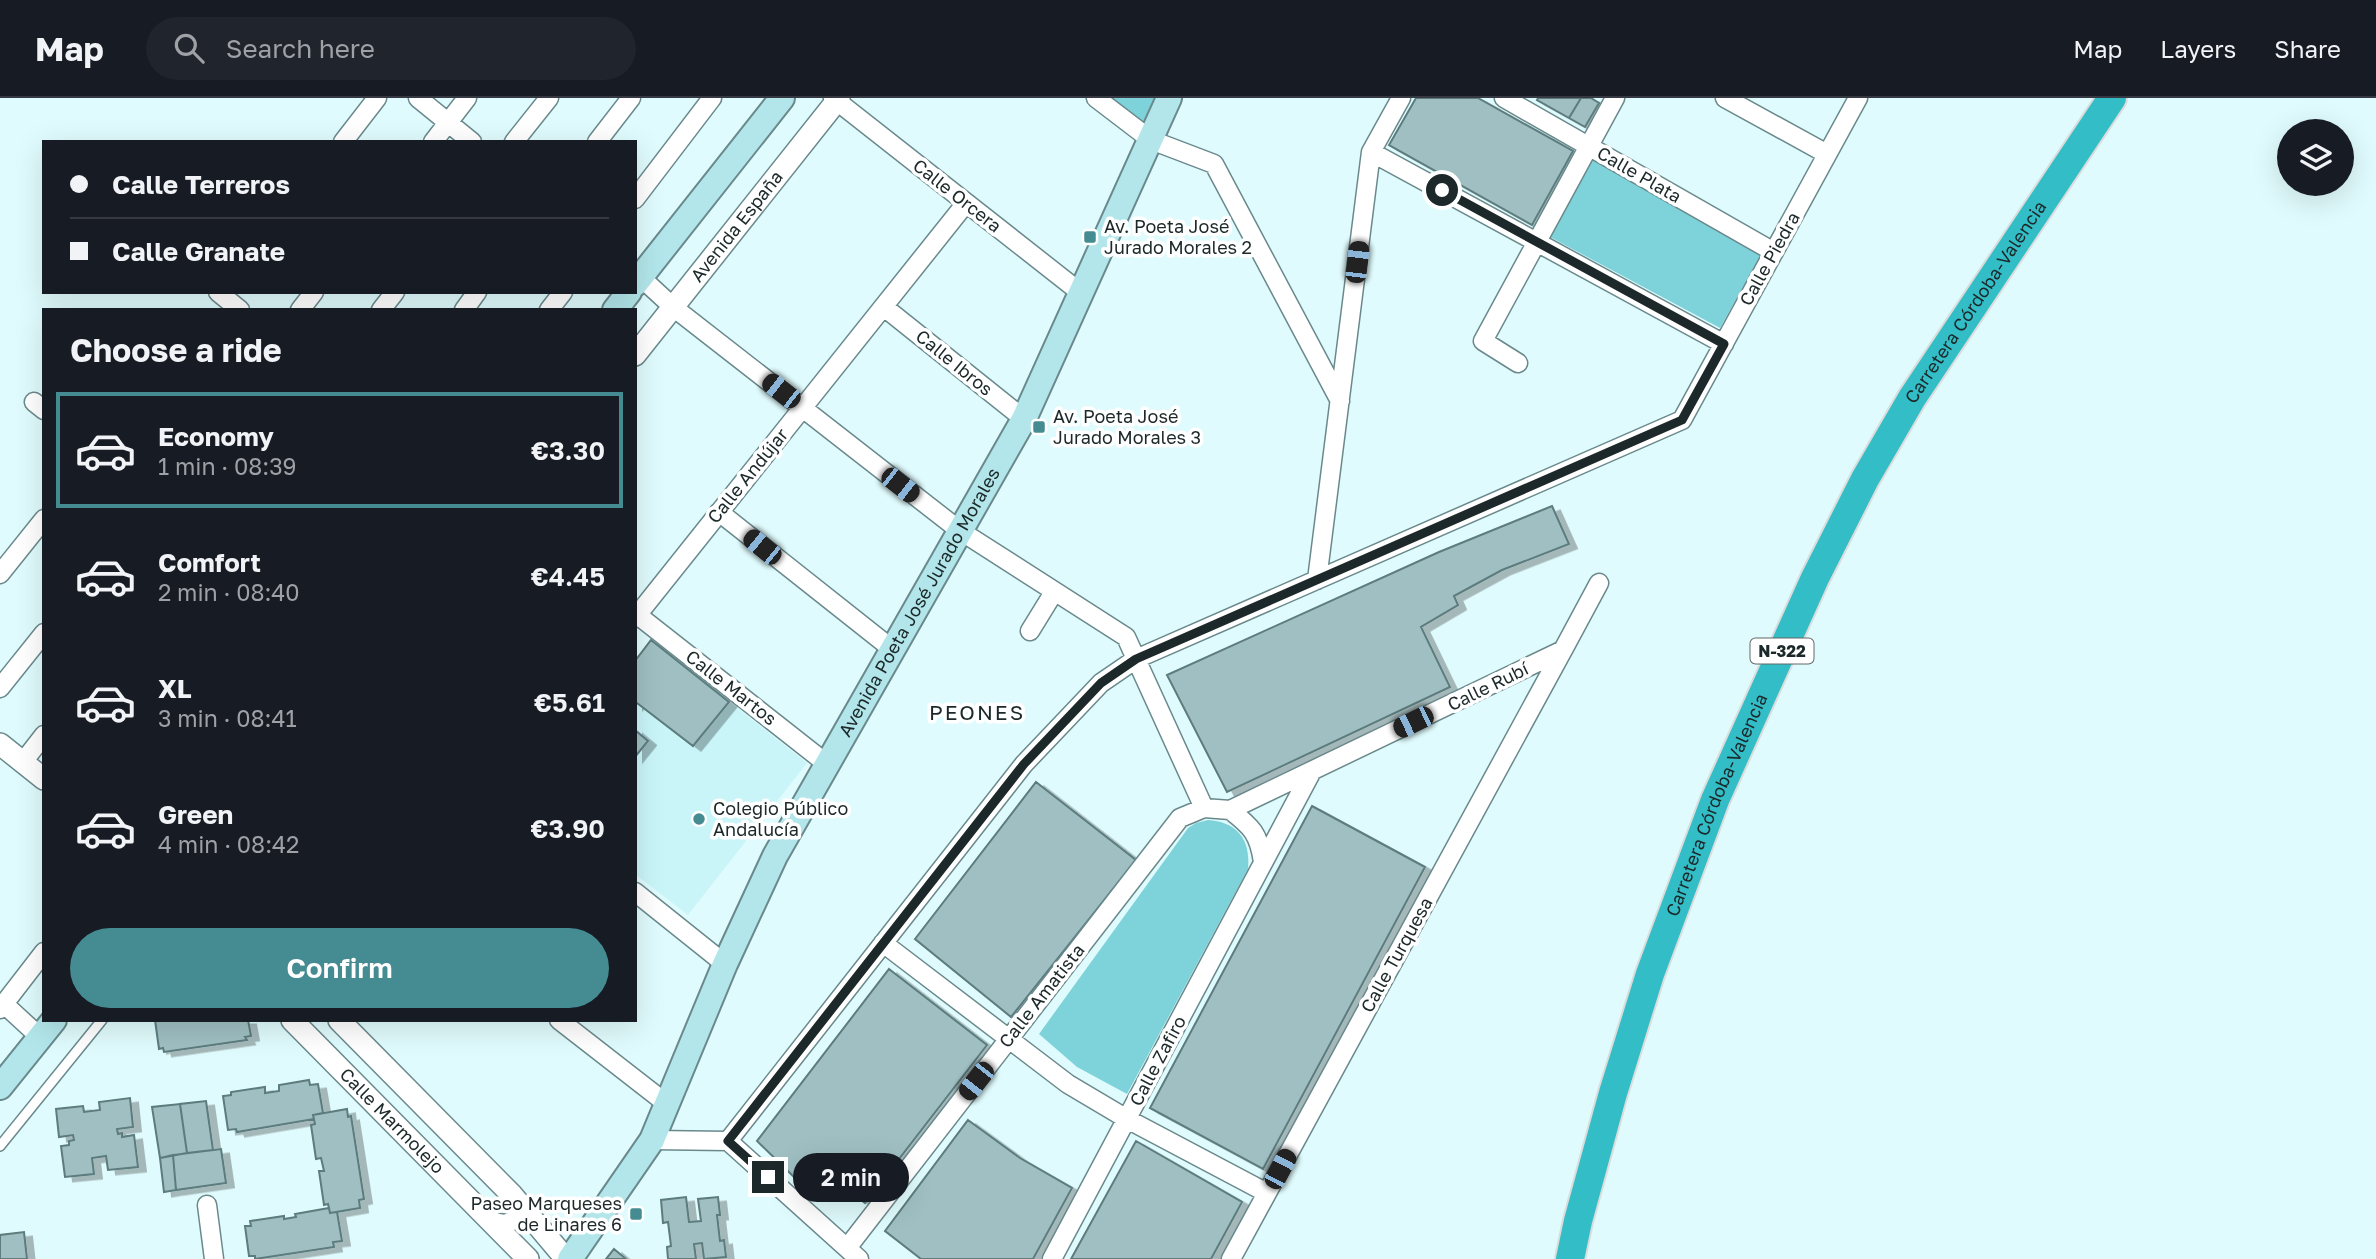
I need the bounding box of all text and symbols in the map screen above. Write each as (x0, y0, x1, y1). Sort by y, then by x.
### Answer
search box (146, 17, 636, 80)
text: Map (35, 29, 104, 68)
icon: search (170, 29, 208, 67)
text: Search here (226, 33, 375, 64)
text: Map (2073, 34, 2122, 63)
text: Layers (2160, 34, 2236, 63)
text: Share (2274, 34, 2341, 63)
map controls (2277, 119, 2354, 196)
button: layers (2277, 119, 2354, 196)
street label: Calle Plata (1593, 141, 1686, 207)
street label: Calle Orcera (909, 154, 1006, 237)
street label: Avenida España (685, 166, 787, 286)
text: Calle Terreros (112, 169, 290, 200)
route start (1426, 174, 1458, 206)
street label: Carretera Córdoba-Valencia (1900, 196, 2050, 407)
street label: Calle Piedra (1734, 208, 1804, 309)
place label: Av. Poeta José Jurado Morales 2 (1104, 215, 1252, 258)
marker: Av. Poeta José Jurado Morales 2 (1082, 229, 1098, 245)
text: Calle Granate (112, 236, 285, 267)
car (1345, 240, 1370, 284)
street label: Calle Ibros (912, 325, 998, 400)
text: Choose a ride (70, 331, 282, 369)
car (758, 370, 805, 412)
place label: Av. Poeta José Jurado Morales 3 (1053, 405, 1201, 448)
icon: car (74, 419, 137, 482)
marker: Av. Poeta José Jurado Morales 3 (1031, 419, 1047, 435)
text: Economy (158, 421, 274, 452)
street label: Calle Andújar (702, 423, 792, 527)
text: €3.30 (531, 435, 605, 466)
text: 1 min · 08:39 (158, 452, 297, 480)
street label: Avenida Poeta José Jurado Morales (833, 463, 1004, 740)
car (877, 464, 924, 506)
car (740, 526, 785, 568)
icon: car (74, 545, 137, 608)
text: Comfort (158, 547, 261, 578)
text: €4.45 (531, 561, 605, 592)
text: 2 min · 08:40 (158, 578, 300, 606)
road number: N-322 (1750, 638, 1814, 664)
street label: Calle Martos (682, 645, 781, 730)
street label: Calle Rubí (1443, 657, 1533, 715)
icon: car (74, 671, 137, 734)
text: XL (158, 673, 192, 704)
text: €5.61 (534, 687, 605, 718)
street label: Carretera Córdoba-Valencia (1661, 690, 1772, 919)
district label: PEONES (929, 699, 1025, 725)
car (1390, 703, 1437, 741)
text: 3 min · 08:41 (158, 704, 297, 732)
icon: car (74, 797, 137, 860)
place label: Colegio Público Andalucía (713, 797, 848, 840)
text: Green (158, 799, 233, 830)
marker: Colegio Público Andalucía (691, 811, 707, 827)
text: €3.90 (530, 813, 605, 844)
text: 4 min · 08:42 (158, 830, 299, 858)
street label: Calle Turquesa (1355, 893, 1437, 1016)
button: Confirm (70, 928, 609, 1008)
street label: Calle Amatista (994, 939, 1089, 1052)
street label: Calle Zafiro (1124, 1012, 1190, 1109)
car (955, 1058, 998, 1104)
street label: Calle Marmolejo (336, 1063, 449, 1178)
car (1261, 1146, 1300, 1192)
callout: 2 min (792, 1152, 908, 1202)
route end (752, 1161, 784, 1193)
text: 2 min (821, 1163, 881, 1191)
place label: Paseo Marqueses de Linares 6 (471, 1192, 622, 1235)
marker: Paseo Marqueses de Linares 6 (628, 1206, 644, 1222)

